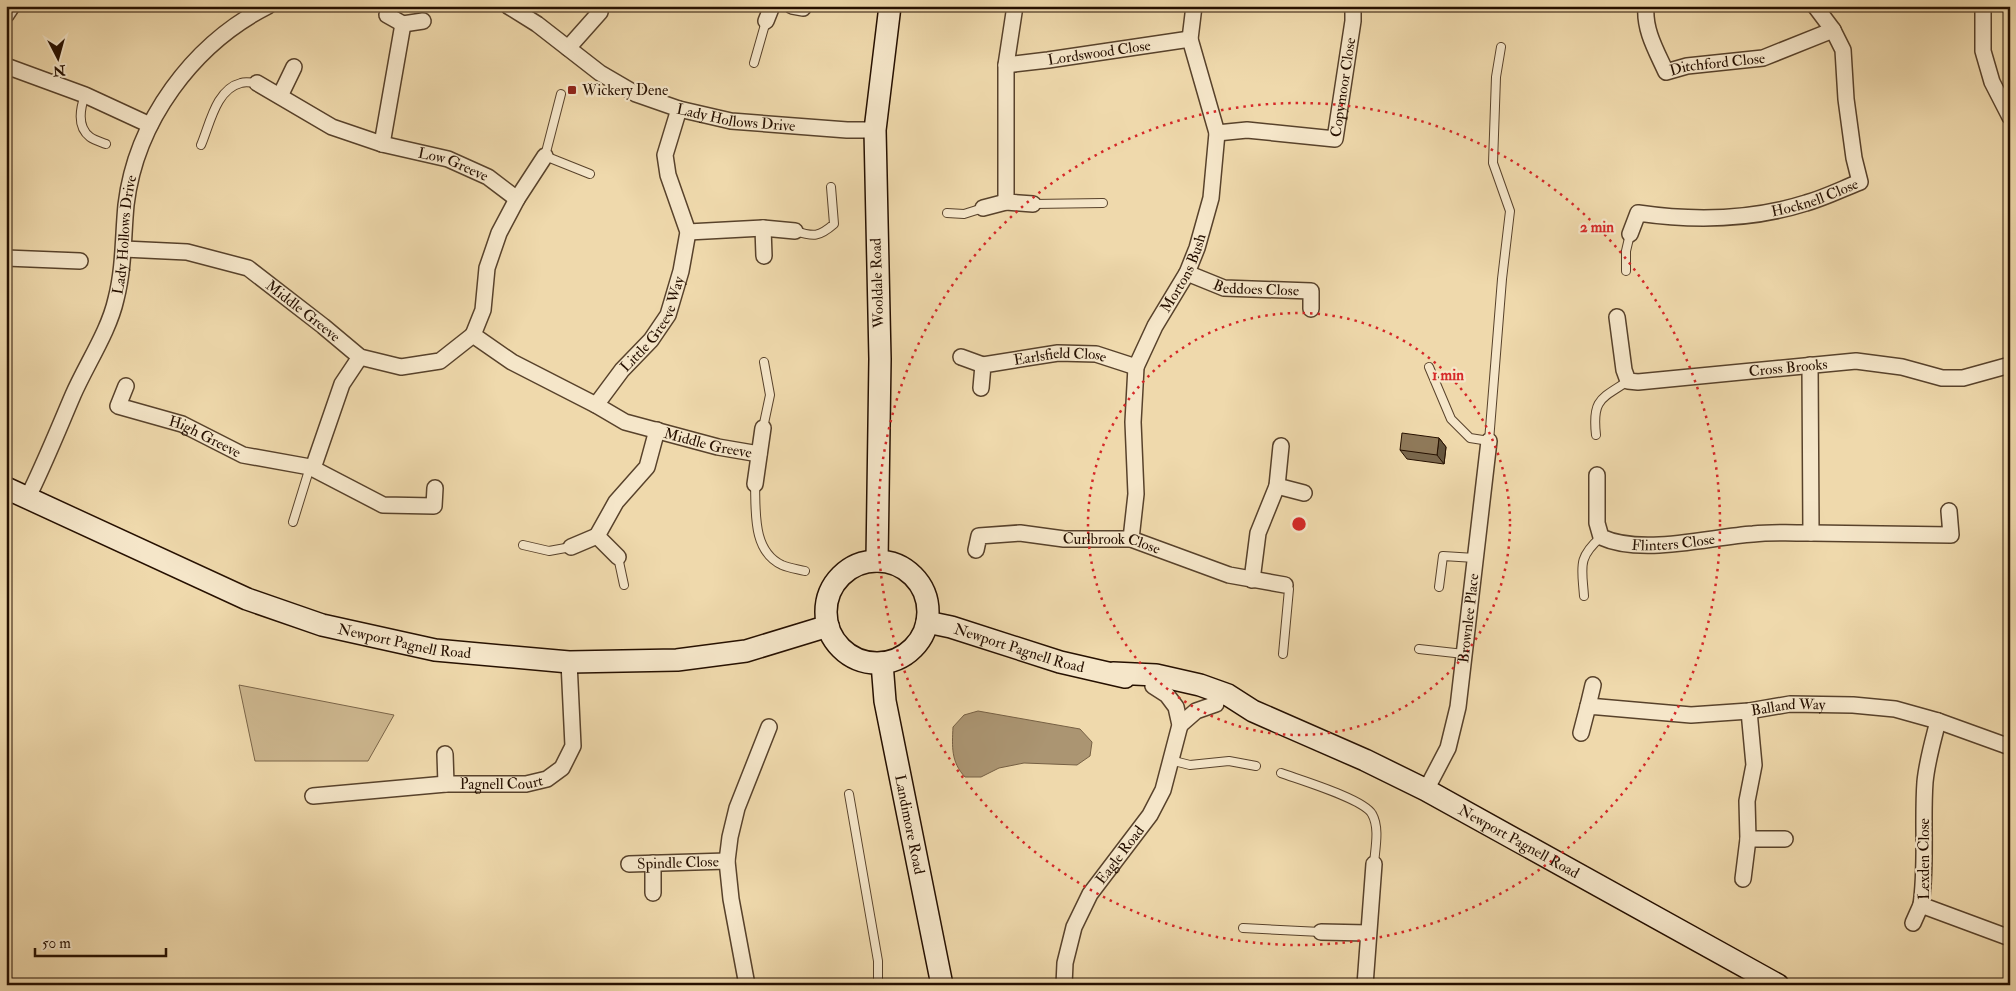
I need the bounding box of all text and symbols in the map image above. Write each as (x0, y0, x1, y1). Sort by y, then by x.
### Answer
north arrow (32, 32, 82, 82)
street label: Lordswood Close (1046, 36, 1152, 70)
street label: Copymoor Close (1326, 36, 1360, 138)
street label: Ditchford Close (1667, 49, 1766, 81)
text: N (52, 61, 67, 80)
place label: Wickery Dene (581, 81, 668, 100)
marker: Wickery Dene (566, 84, 578, 96)
street label: Lady Hollows Drive (675, 100, 796, 136)
street label: Low Greeve (416, 143, 491, 186)
street label: Lady Hollows Drive (108, 173, 141, 296)
street label: Hocknell Close (1770, 175, 1861, 221)
text: 2 min (1580, 218, 1614, 237)
street label: Mortons Bush (1156, 232, 1211, 316)
street label: Wooldale Road (866, 237, 889, 329)
street label: Little Greeve Way (616, 274, 689, 376)
street label: Middle Greeve (262, 276, 344, 346)
street label: Beddoes Close (1210, 276, 1299, 301)
street label: Earlsfield Close (1012, 344, 1109, 370)
street label: Cross Brooks (1748, 355, 1828, 381)
text: 1 min (1432, 366, 1464, 385)
street label: High Greeve (167, 412, 244, 462)
street label: Middle Greeve (662, 424, 753, 463)
centre of rings (1290, 515, 1308, 533)
street label: Curlbrook Close (1063, 530, 1163, 559)
street label: Flinters Close (1631, 530, 1716, 555)
street label: Brownlee Place (1454, 572, 1483, 664)
street label: Newport Pagnell Road (336, 620, 473, 663)
street label: Newport Pagnell Road (952, 620, 1087, 677)
street label: Balland Way (1750, 695, 1826, 720)
street label: Pagnell Court (460, 771, 545, 794)
street label: Landimore Road (890, 773, 929, 877)
street label: Newport Pagnell Road (1455, 801, 1583, 883)
street label: Lexden Close (1915, 818, 1934, 900)
street label: Eagle Road (1092, 821, 1149, 888)
street label: Spindle Close (637, 852, 719, 875)
scale bar (35, 926, 166, 958)
text: 50 m (42, 934, 71, 953)

